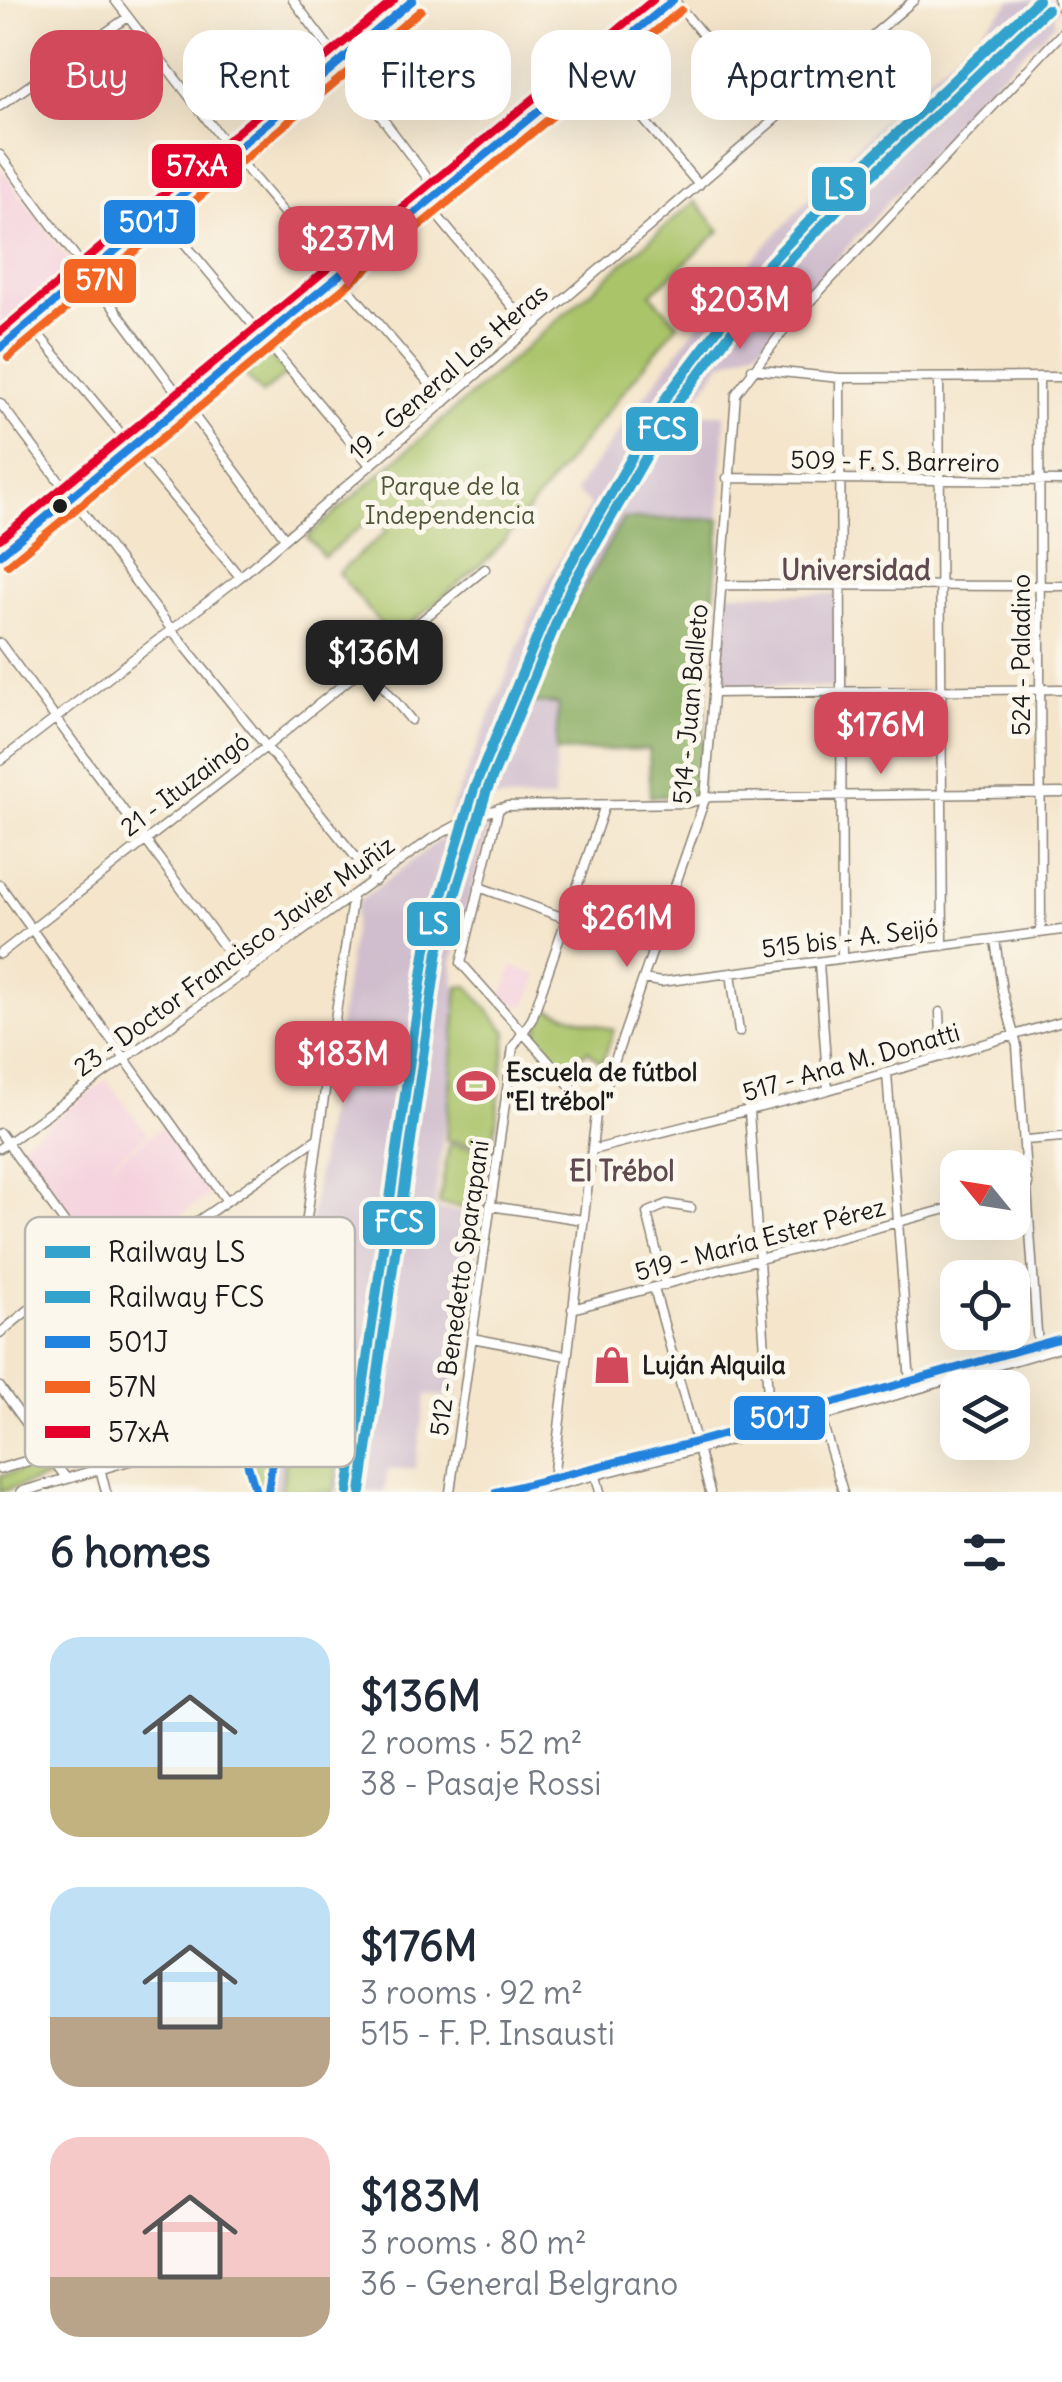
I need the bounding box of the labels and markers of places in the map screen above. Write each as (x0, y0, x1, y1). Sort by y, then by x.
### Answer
pin: $237M (278, 206, 418, 291)
pin: $203M (670, 267, 810, 352)
unlabelled marker (50, 496, 70, 516)
pin: $136M (304, 620, 444, 705)
pin: $176M (811, 692, 951, 777)
pin: $261M (557, 885, 697, 970)
pin: $183M (273, 1021, 413, 1106)
place label: Escuela de fútbol "El trébol" (506, 1056, 697, 1117)
sports icon: Escuela de fútbol "El trébol" (455, 1065, 497, 1107)
shop icon: Luján Alquila (591, 1344, 633, 1386)
place label: Luján Alquila (642, 1349, 786, 1381)

